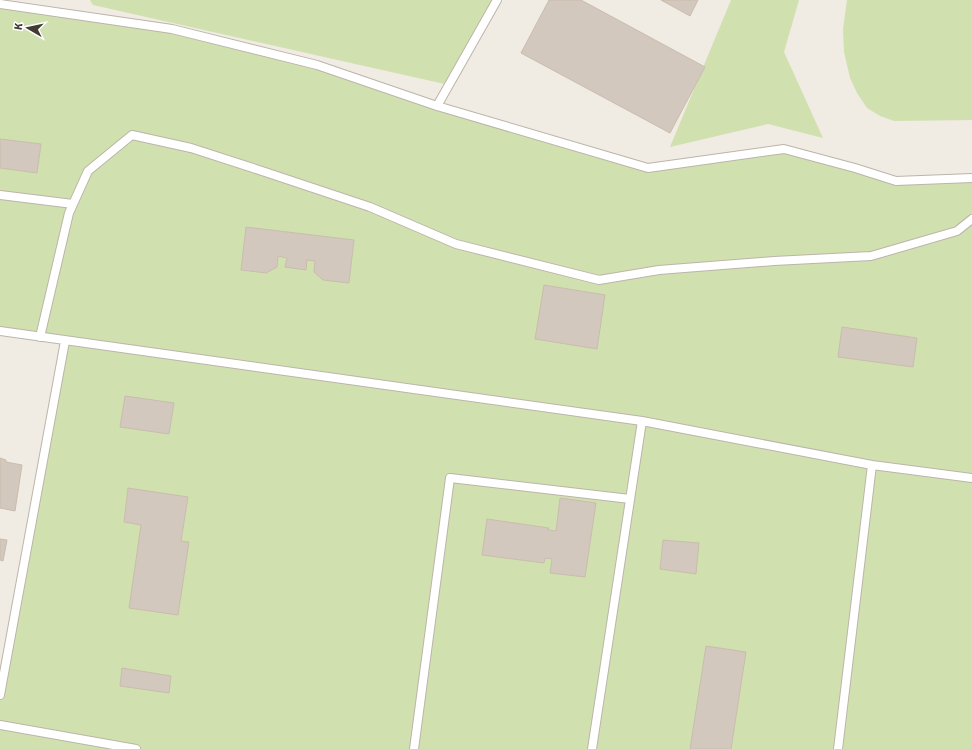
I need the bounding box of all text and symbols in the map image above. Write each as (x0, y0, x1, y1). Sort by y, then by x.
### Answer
north arrow (8, 8, 48, 48)
text: K (12, 22, 26, 31)

